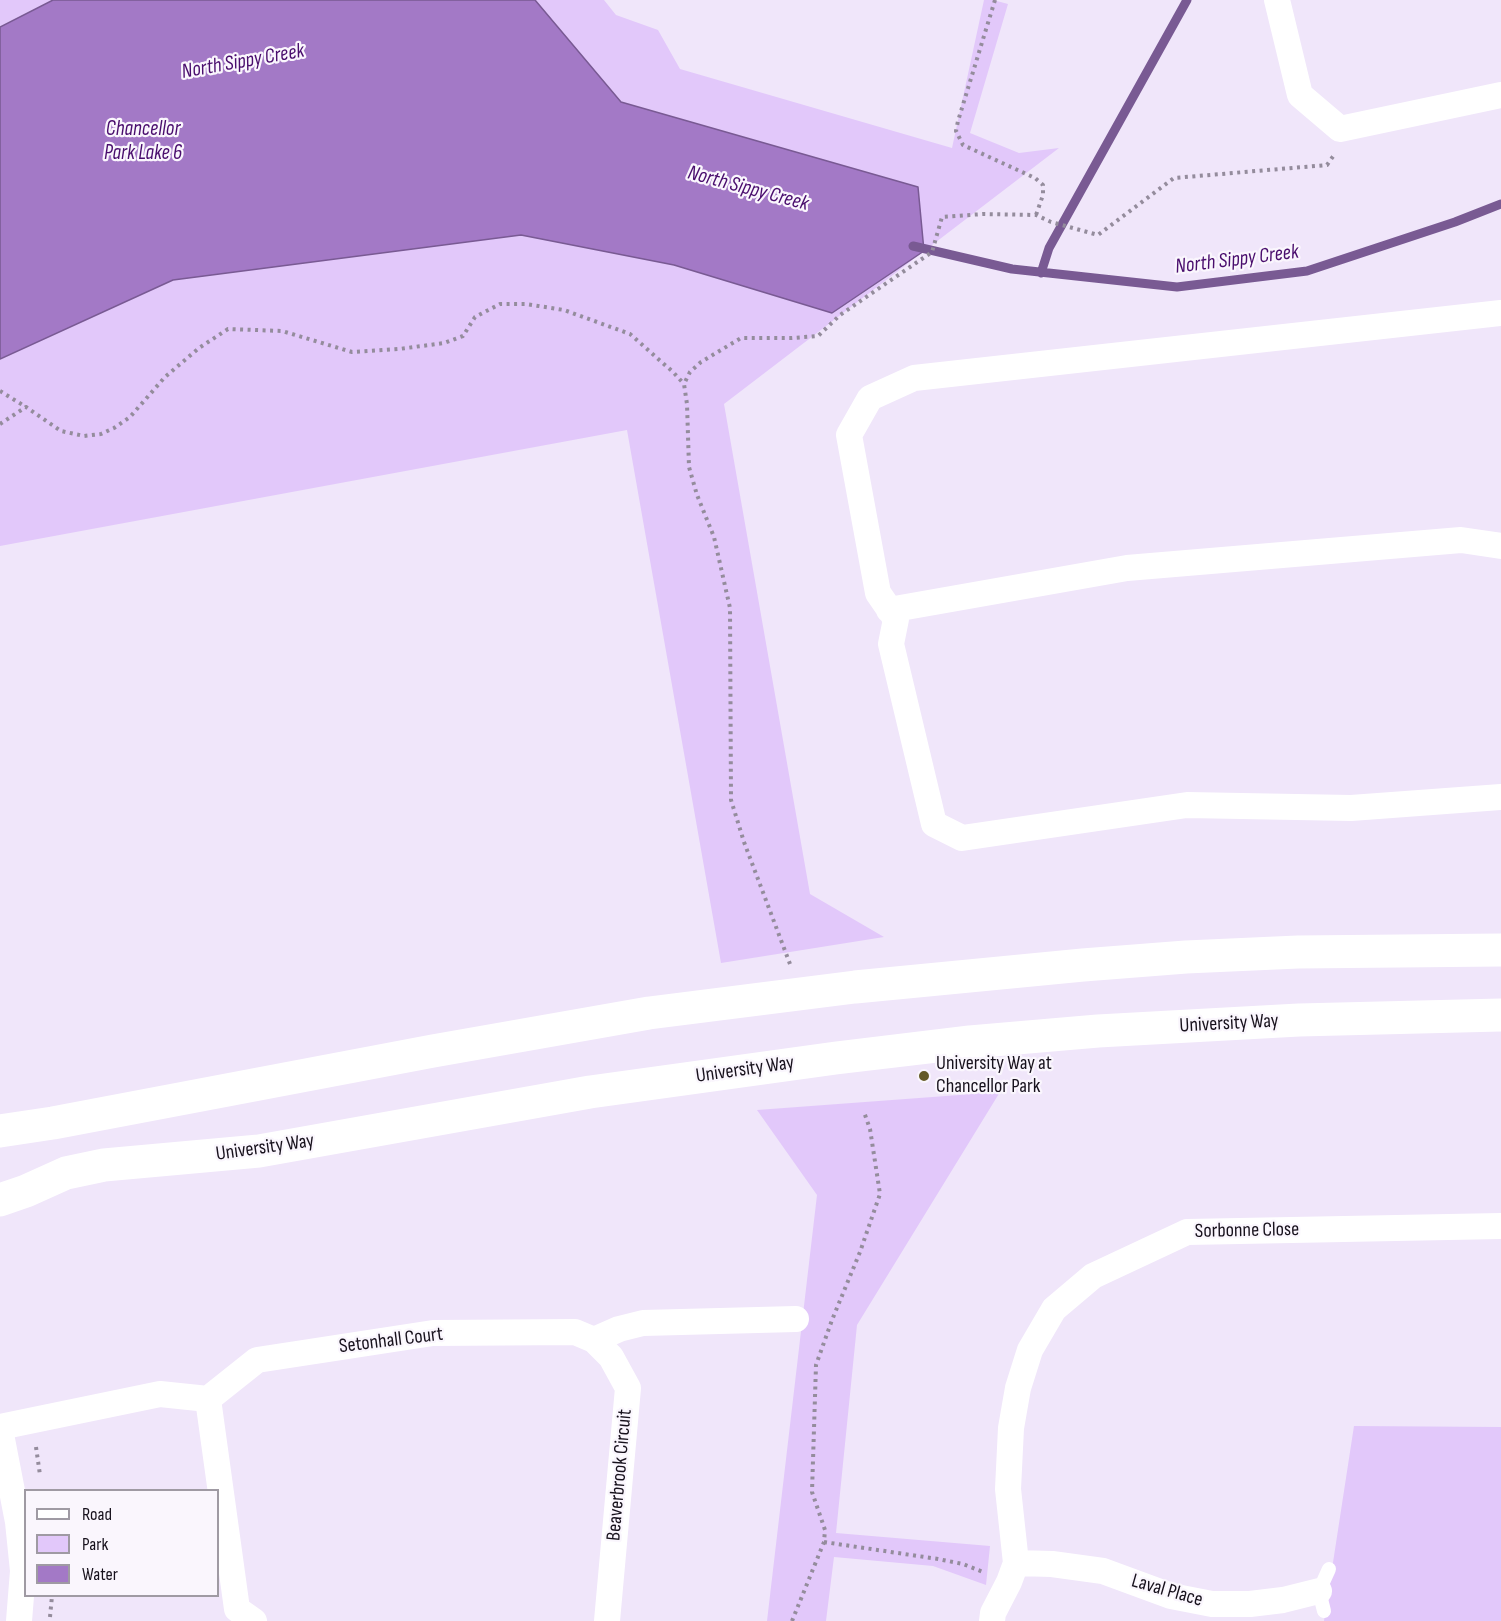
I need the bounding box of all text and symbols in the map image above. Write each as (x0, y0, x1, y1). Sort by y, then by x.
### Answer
water label: North Sippy Creek (180, 39, 306, 85)
water label: Chancellor Park Lake 6 (104, 117, 182, 167)
water label: North Sippy Creek (685, 161, 811, 217)
water label: North Sippy Creek (1174, 240, 1300, 280)
street label: University Way (1179, 1009, 1279, 1039)
street label: University Way (694, 1051, 796, 1089)
place label: University Way at Chancellor Park (936, 1052, 1052, 1099)
marker: University Way at Chancellor Park (917, 1069, 931, 1083)
street label: University Way (214, 1129, 316, 1167)
street label: Sorbonne Close (1195, 1218, 1299, 1244)
street label: Setonhall Court (338, 1323, 444, 1359)
street label: Beaverbrook Circuit (602, 1408, 638, 1542)
legend (24, 1489, 219, 1597)
text: Road (82, 1504, 112, 1525)
text: Park (82, 1534, 108, 1555)
text: Water (82, 1564, 118, 1585)
street label: Laval Place (1129, 1569, 1205, 1613)

